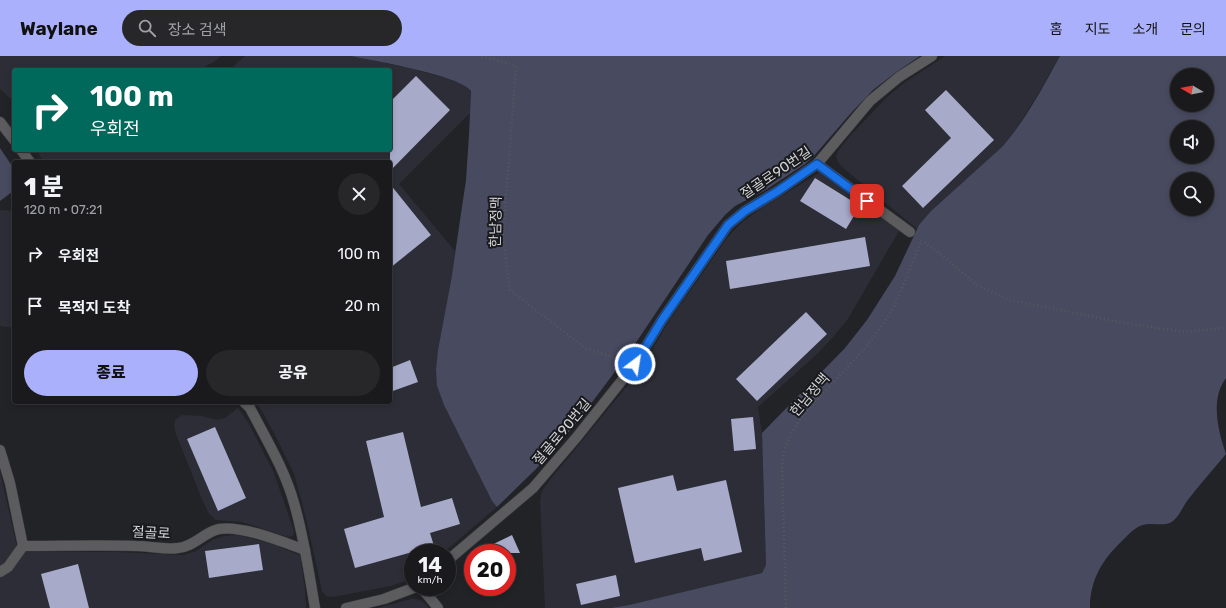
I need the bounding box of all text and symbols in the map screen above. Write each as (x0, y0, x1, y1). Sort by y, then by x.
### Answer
search box (122, 10, 402, 46)
text: Waylane (20, 17, 98, 40)
icon: search (136, 17, 158, 39)
text: 장소 검색 (168, 21, 227, 39)
text: 홈 (1050, 21, 1063, 38)
text: 지도 (1085, 21, 1110, 38)
text: 소개 (1132, 21, 1158, 38)
text: 문의 (1180, 21, 1206, 38)
north arrow (1170, 68, 1214, 112)
map controls (1170, 68, 1214, 216)
text: 100 m (90, 80, 174, 113)
icon: right (24, 84, 76, 136)
text: 우회전 (90, 118, 140, 140)
button: sound (1170, 120, 1214, 164)
street label: 절골로90번길 (737, 143, 815, 203)
button: search (1170, 172, 1214, 216)
text: 1 분 (24, 173, 64, 201)
button: close (338, 173, 380, 215)
pin (850, 184, 884, 218)
icon: arrive (856, 190, 878, 212)
street label: 한남정맥 (487, 196, 505, 248)
text: 120 m · 07:21 (24, 202, 102, 217)
icon: right (24, 243, 46, 265)
text: 100 m (338, 245, 380, 263)
text: 우회전 (58, 247, 99, 265)
icon: arrive (24, 295, 46, 317)
text: 20 m (345, 297, 380, 315)
text: 목적지 도착 (58, 299, 130, 317)
position arrow (614, 343, 656, 385)
button: 종료 (24, 350, 198, 396)
button: 공유 (206, 350, 380, 396)
street label: 한남정맥 (787, 370, 833, 420)
street label: 절골로90번길 (529, 395, 595, 469)
street label: 절골로 (131, 524, 171, 543)
speed limit sign: 20 (464, 544, 516, 596)
text: 14 (418, 553, 442, 577)
text: km/h (418, 574, 442, 586)

